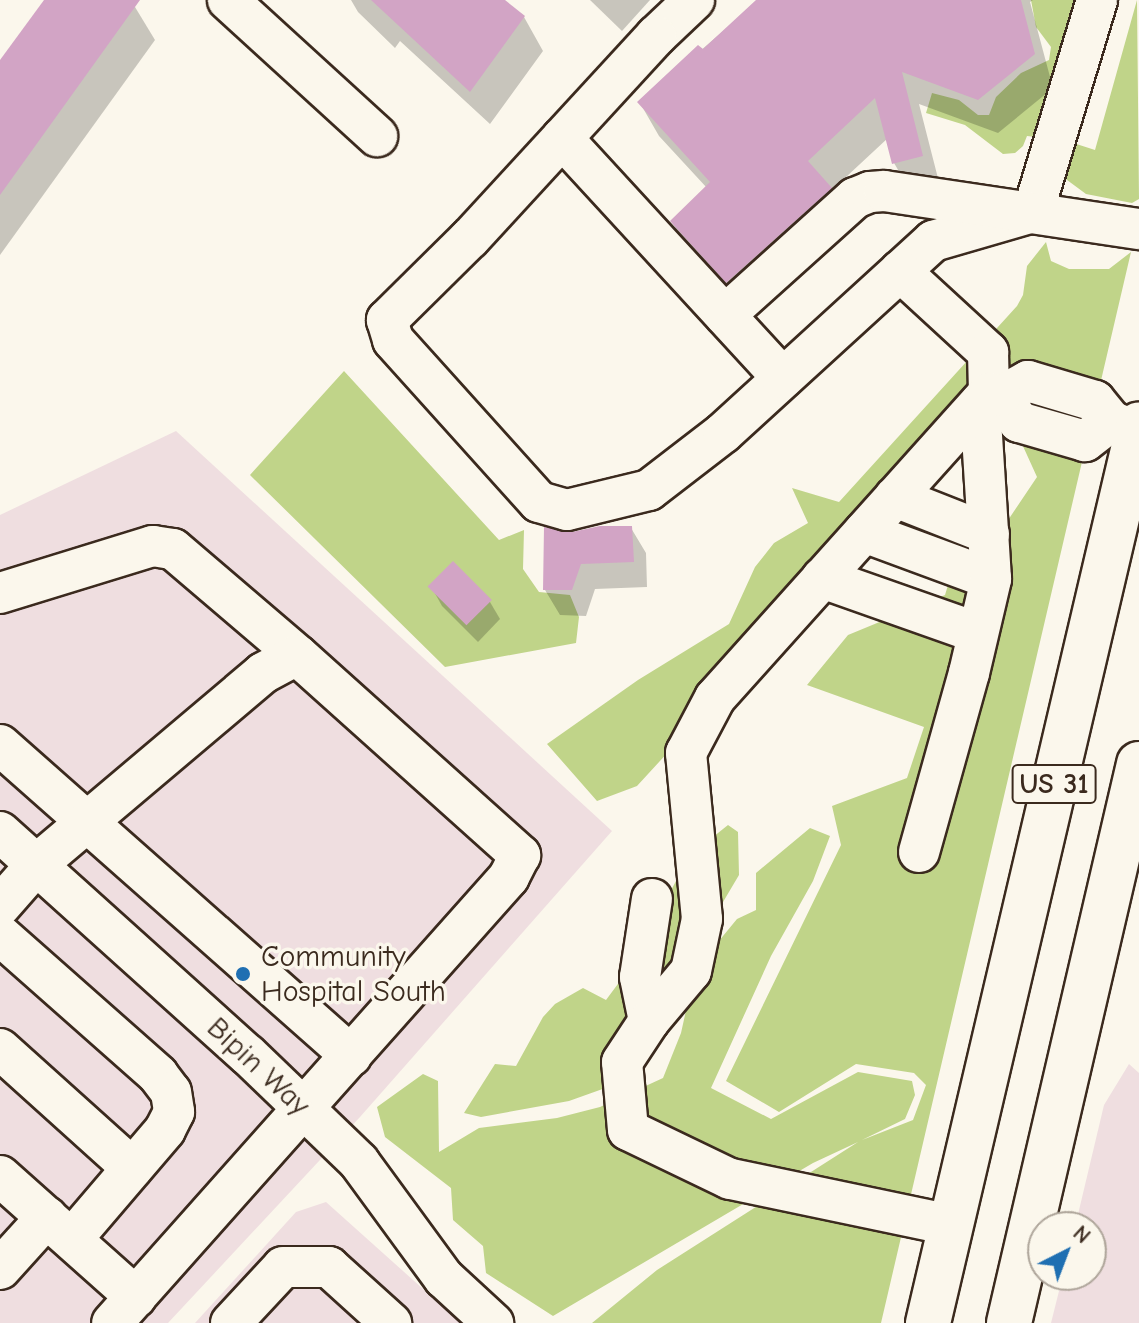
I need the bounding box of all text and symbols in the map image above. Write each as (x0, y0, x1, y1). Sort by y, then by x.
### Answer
road number: US 31 (1010, 760, 1098, 808)
place label: Community Hospital South (261, 939, 446, 1010)
marker: Community Hospital South (232, 963, 254, 985)
street label: Bipin Way (199, 1010, 317, 1124)
north arrow (1027, 1211, 1107, 1291)
text: N (1068, 1220, 1096, 1249)

